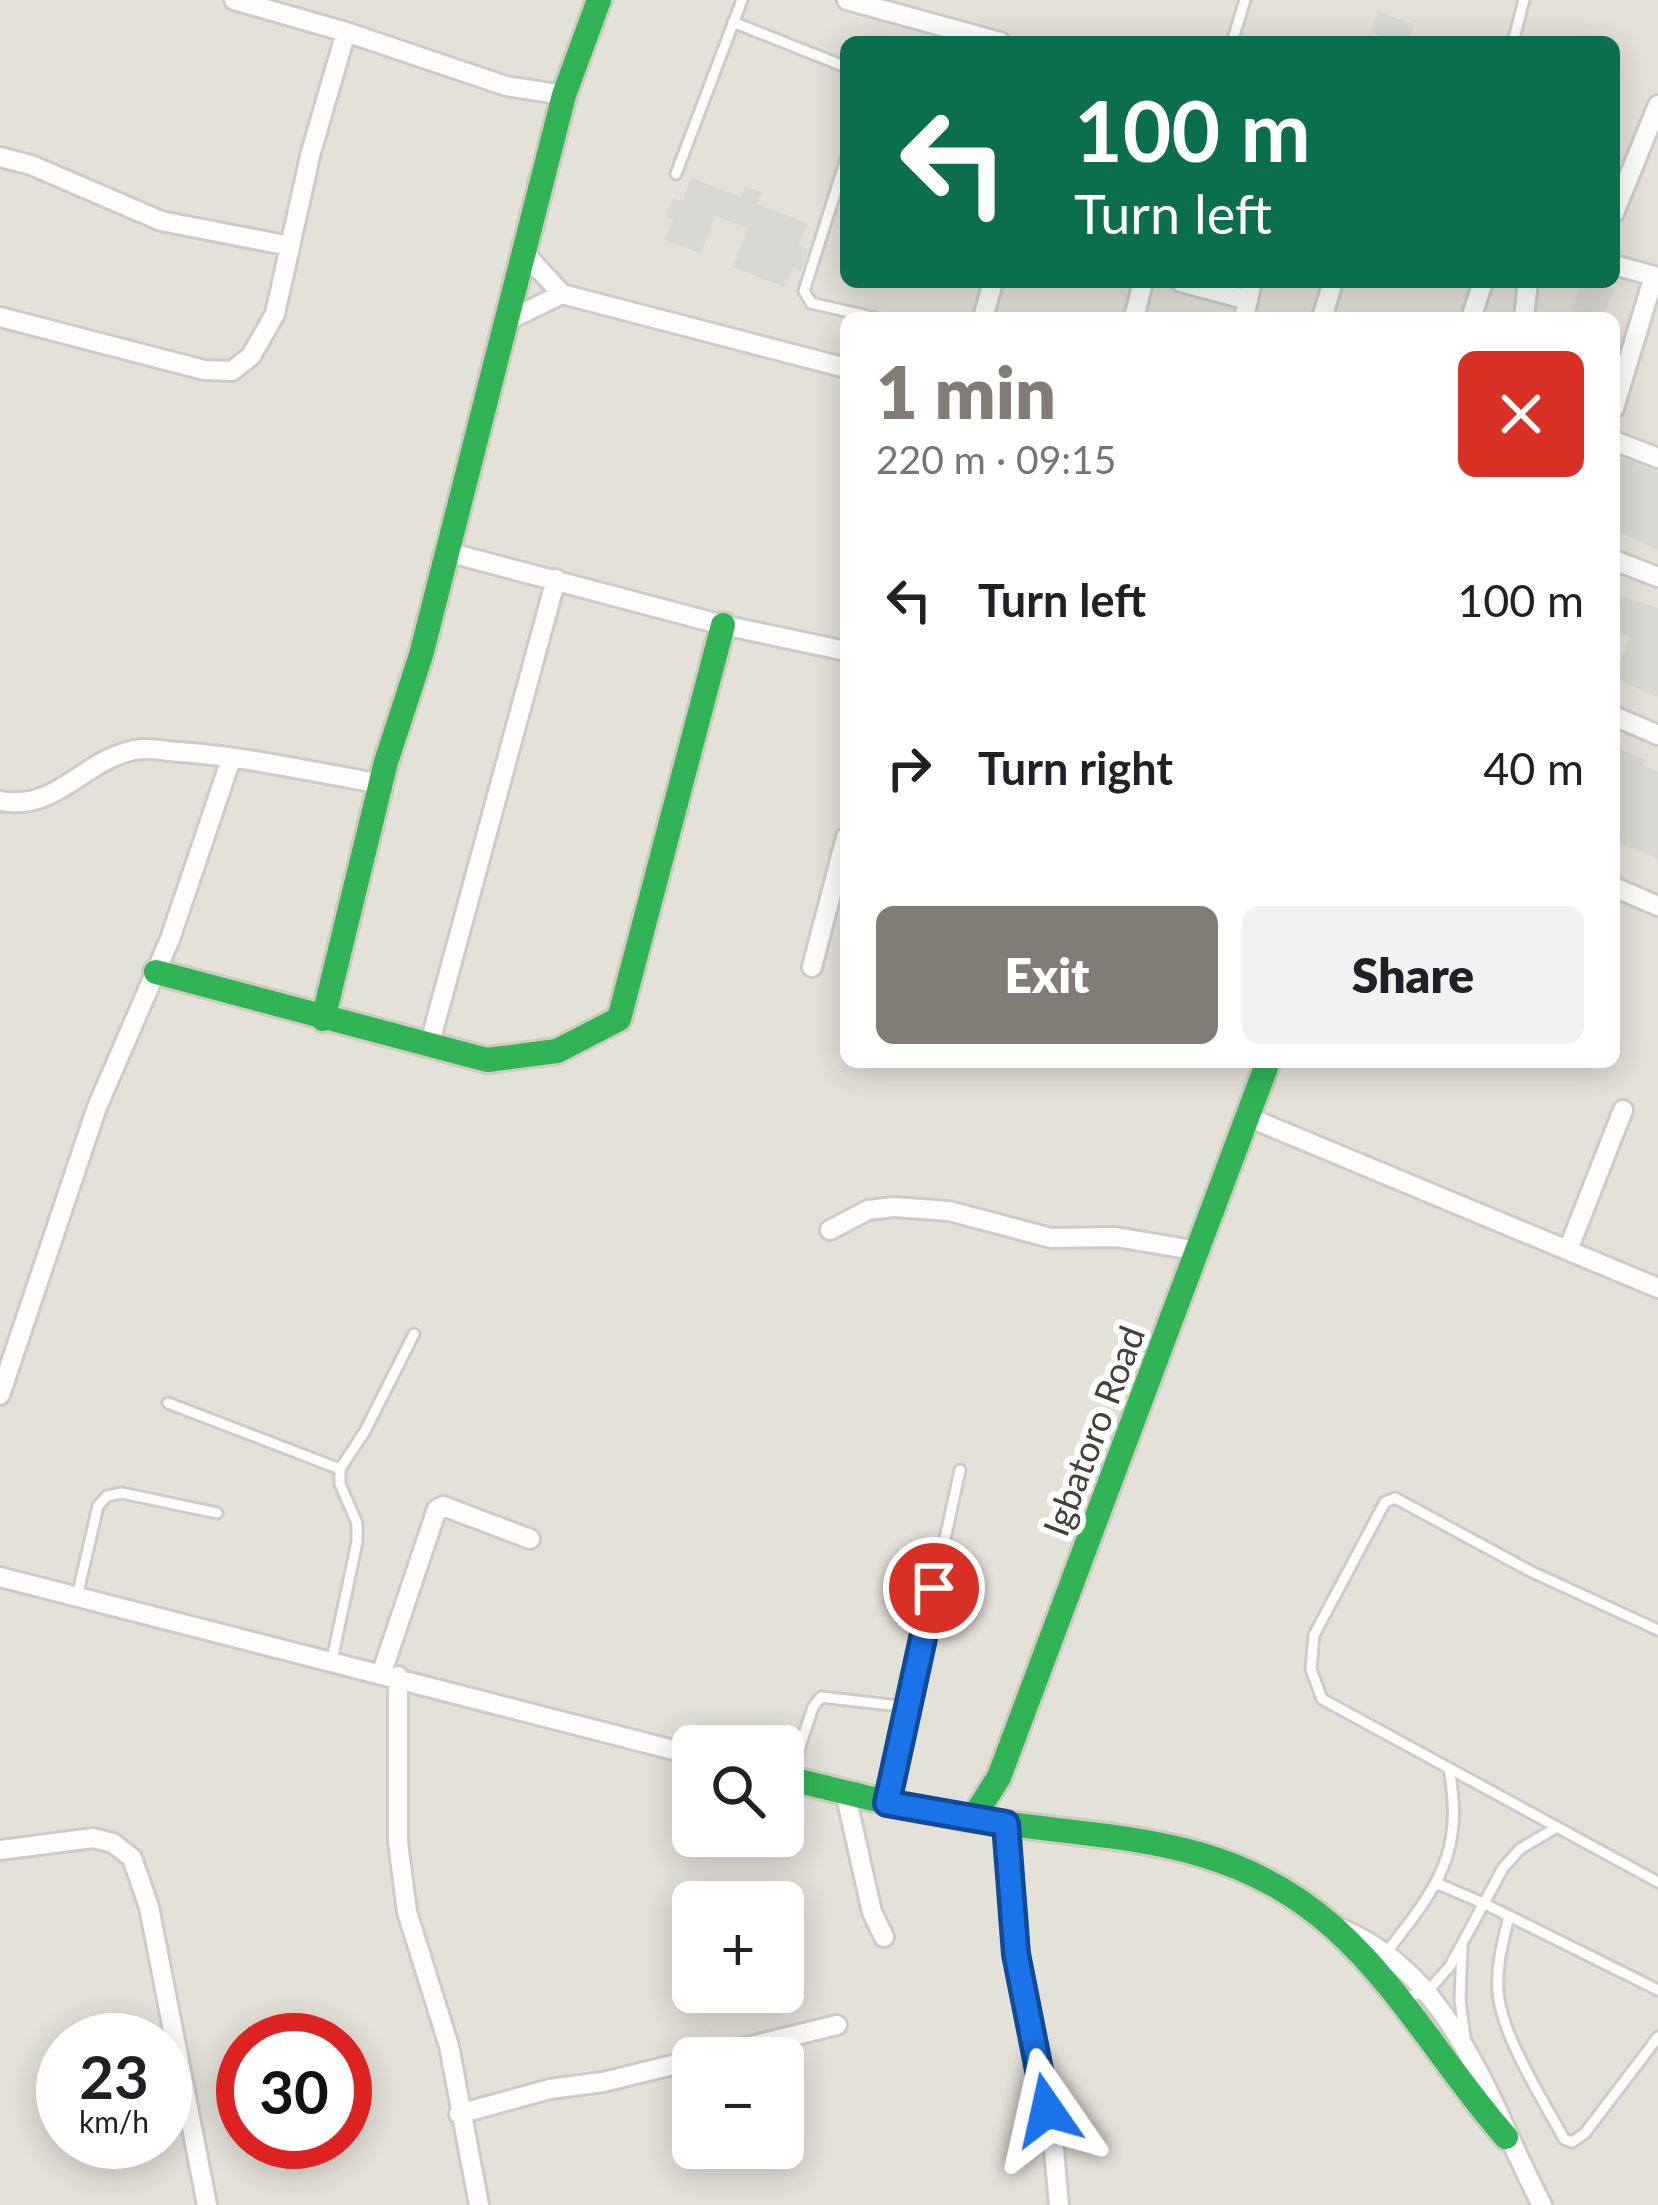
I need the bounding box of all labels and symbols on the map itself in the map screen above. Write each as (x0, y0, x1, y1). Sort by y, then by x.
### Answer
street label: Igbatoro Road (1033, 1320, 1153, 1542)
pin (883, 1537, 985, 1639)
speed limit sign: 30 (216, 2013, 372, 2169)
position arrow (984, 2047, 1110, 2173)

